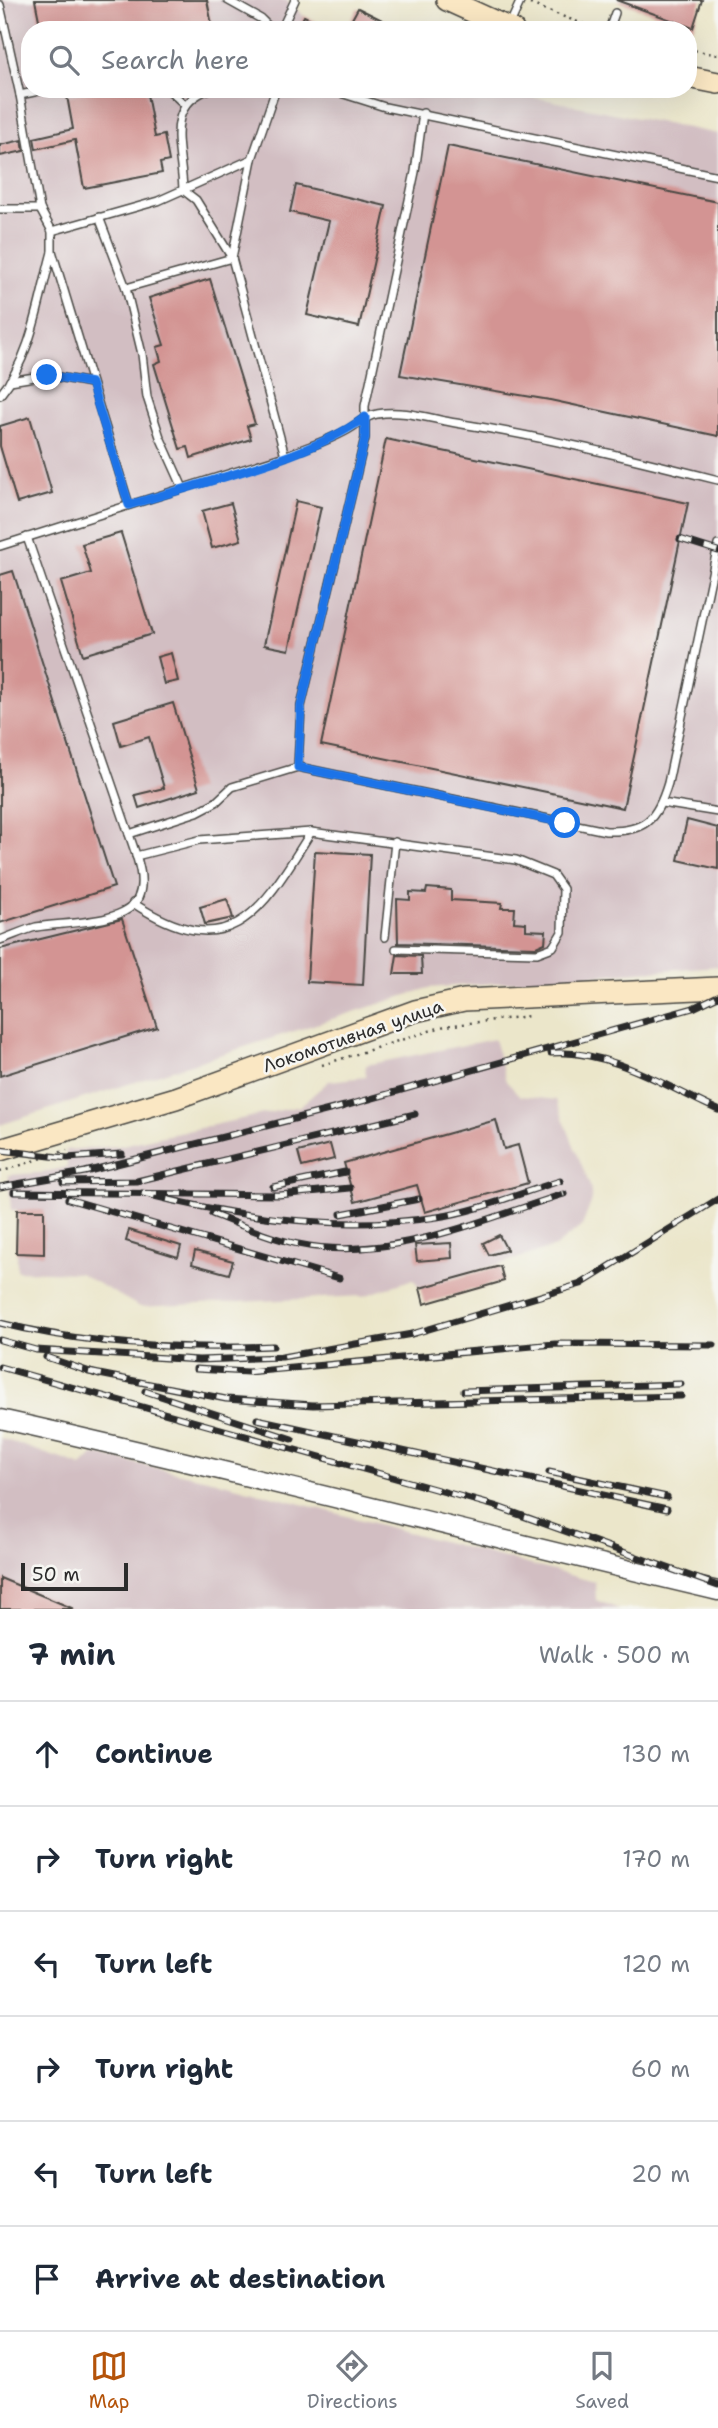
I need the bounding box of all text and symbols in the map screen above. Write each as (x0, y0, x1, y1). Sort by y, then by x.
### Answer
search box (21, 21, 697, 98)
icon: search (45, 41, 83, 79)
text: Search here (101, 42, 250, 77)
route end (31, 359, 62, 390)
route start (549, 807, 580, 838)
street label: Локомотивная улица (260, 994, 446, 1078)
scale bar (21, 1560, 128, 1592)
text: 50 m (32, 1562, 80, 1587)
text: 7 min (28, 1634, 115, 1675)
text: Walk · 500 m (539, 1640, 690, 1670)
icon: ahead (28, 1735, 66, 1773)
text: Continue (95, 1736, 213, 1771)
text: 130 m (622, 1739, 690, 1769)
icon: right (28, 1840, 66, 1878)
text: Turn right (95, 1841, 233, 1876)
text: 170 m (622, 1844, 690, 1874)
icon: left (28, 1945, 66, 1983)
text: Turn left (95, 1946, 212, 1981)
text: 120 m (622, 1949, 690, 1979)
icon: right (28, 2050, 66, 2088)
text: Turn right (95, 2051, 233, 2086)
text: 60 m (631, 2054, 690, 2084)
icon: left (28, 2155, 66, 2193)
text: Turn left (95, 2156, 212, 2191)
text: 20 m (631, 2159, 690, 2189)
icon: arrive (28, 2260, 66, 2298)
text: Arrive at destination (95, 2261, 385, 2296)
tab: Map (89, 2347, 129, 2414)
tab: Directions (307, 2347, 398, 2414)
tab: Saved (575, 2347, 629, 2414)

